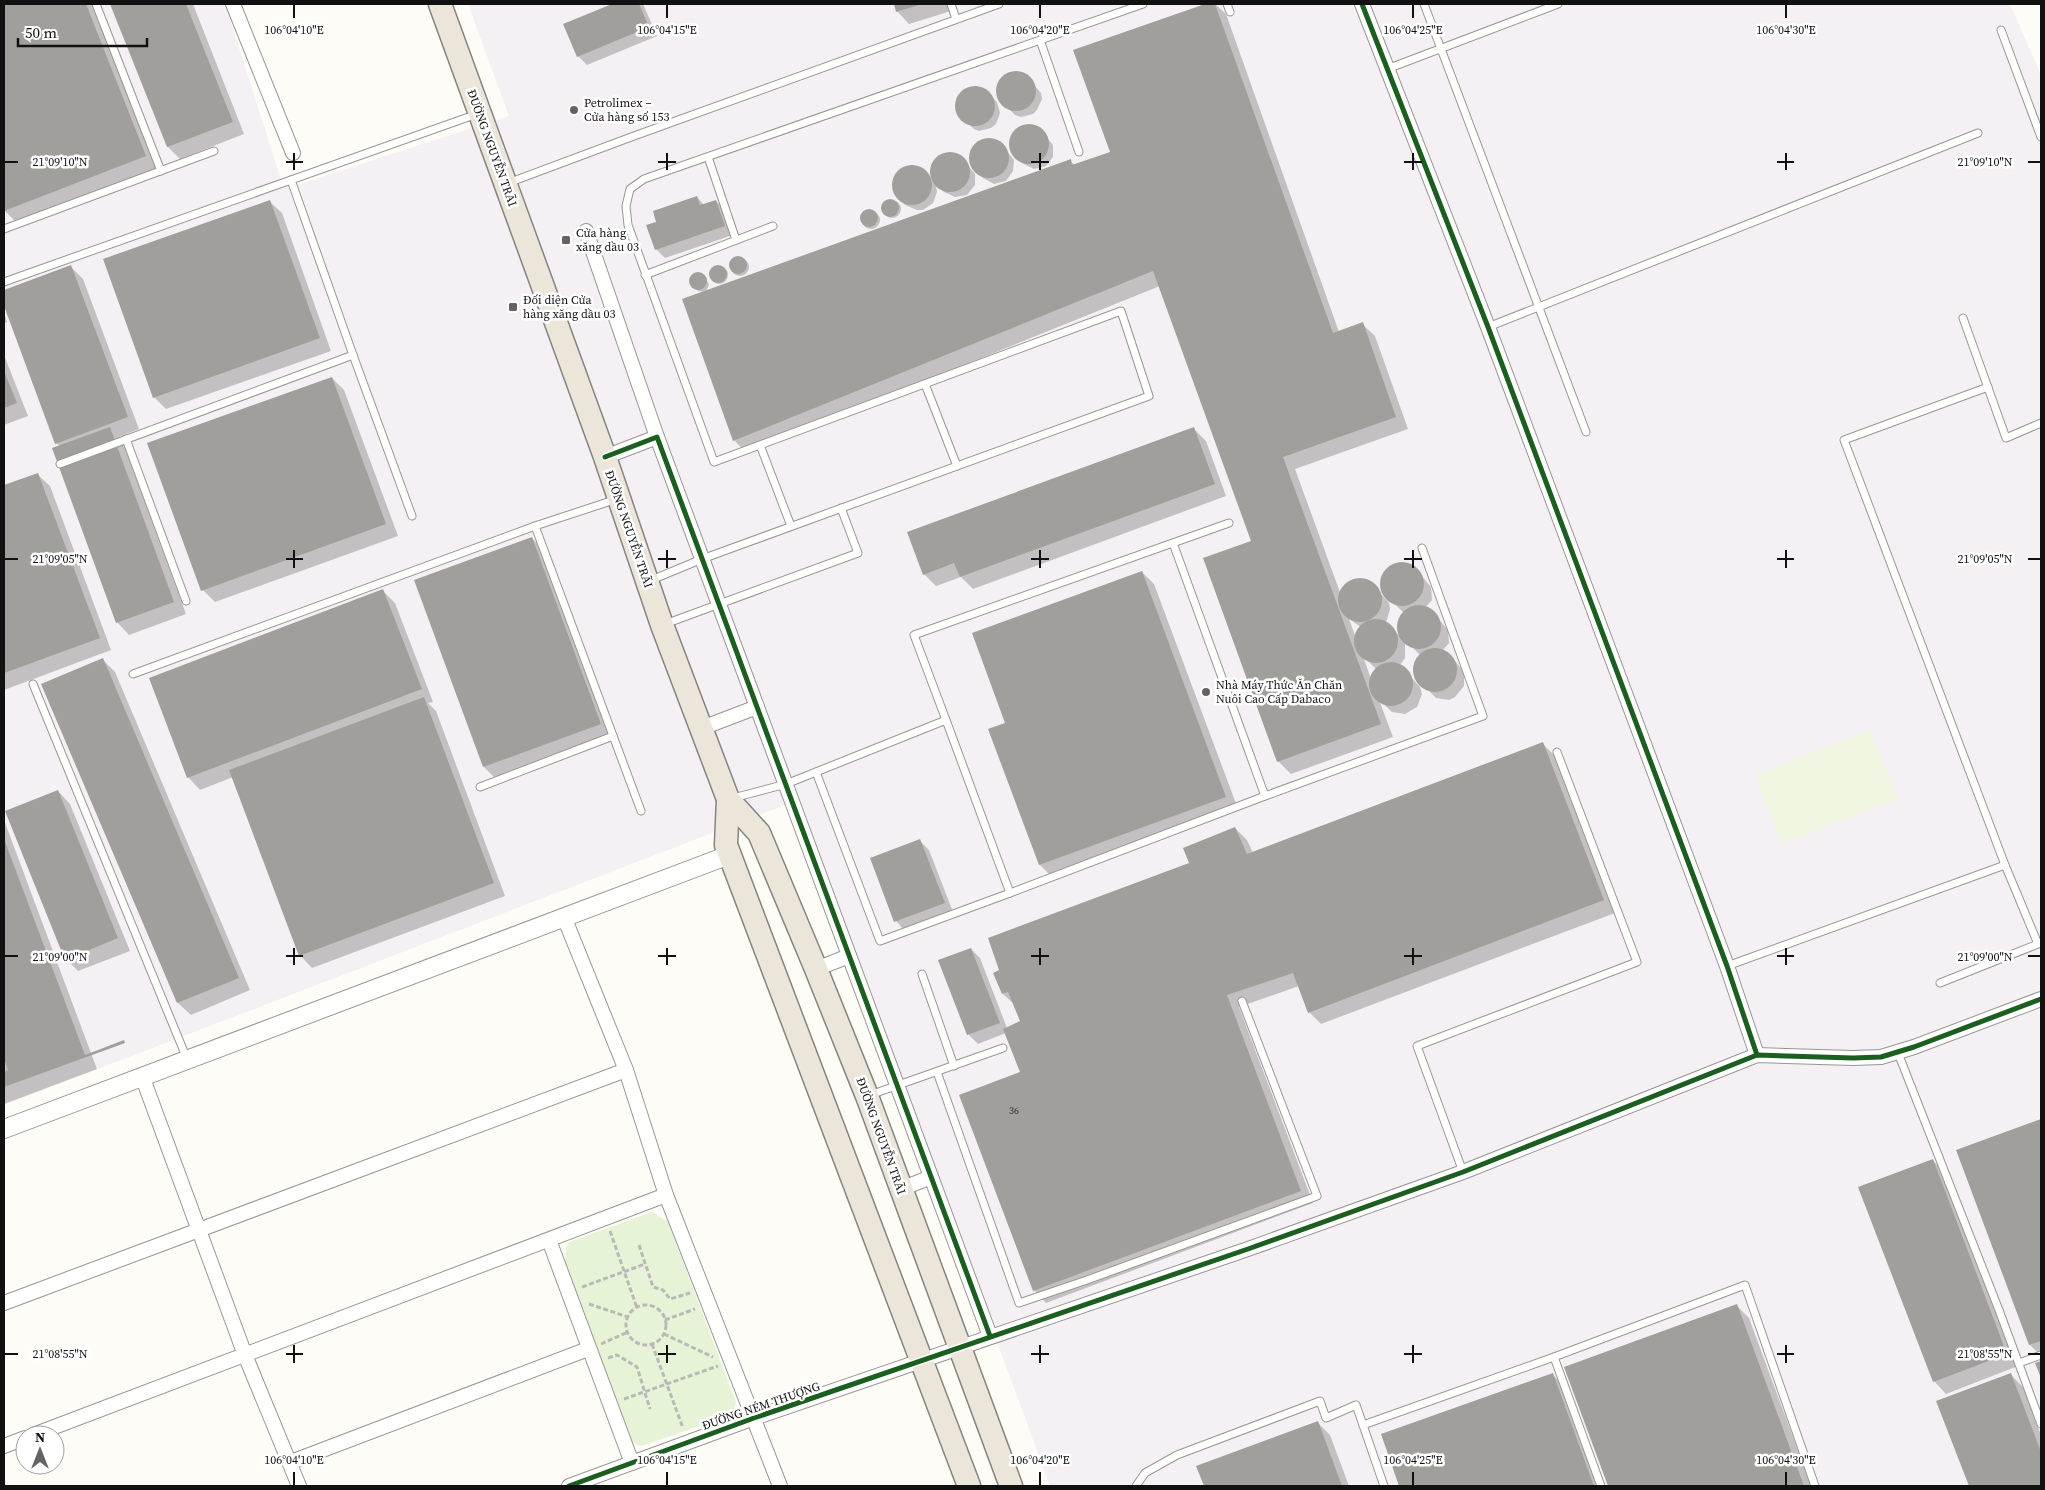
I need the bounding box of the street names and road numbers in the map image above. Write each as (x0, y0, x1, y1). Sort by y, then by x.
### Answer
street label: ĐƯỜNG NGUYỄN TRÃI (463, 87, 521, 209)
street label: ĐƯỜNG NGUYỄN TRÃI (601, 468, 657, 590)
street label: ĐƯỜNG NGUYỄN TRÃI (852, 1075, 910, 1197)
street label: ĐƯỜNG NÉM THƯỢNG (700, 1378, 822, 1434)

